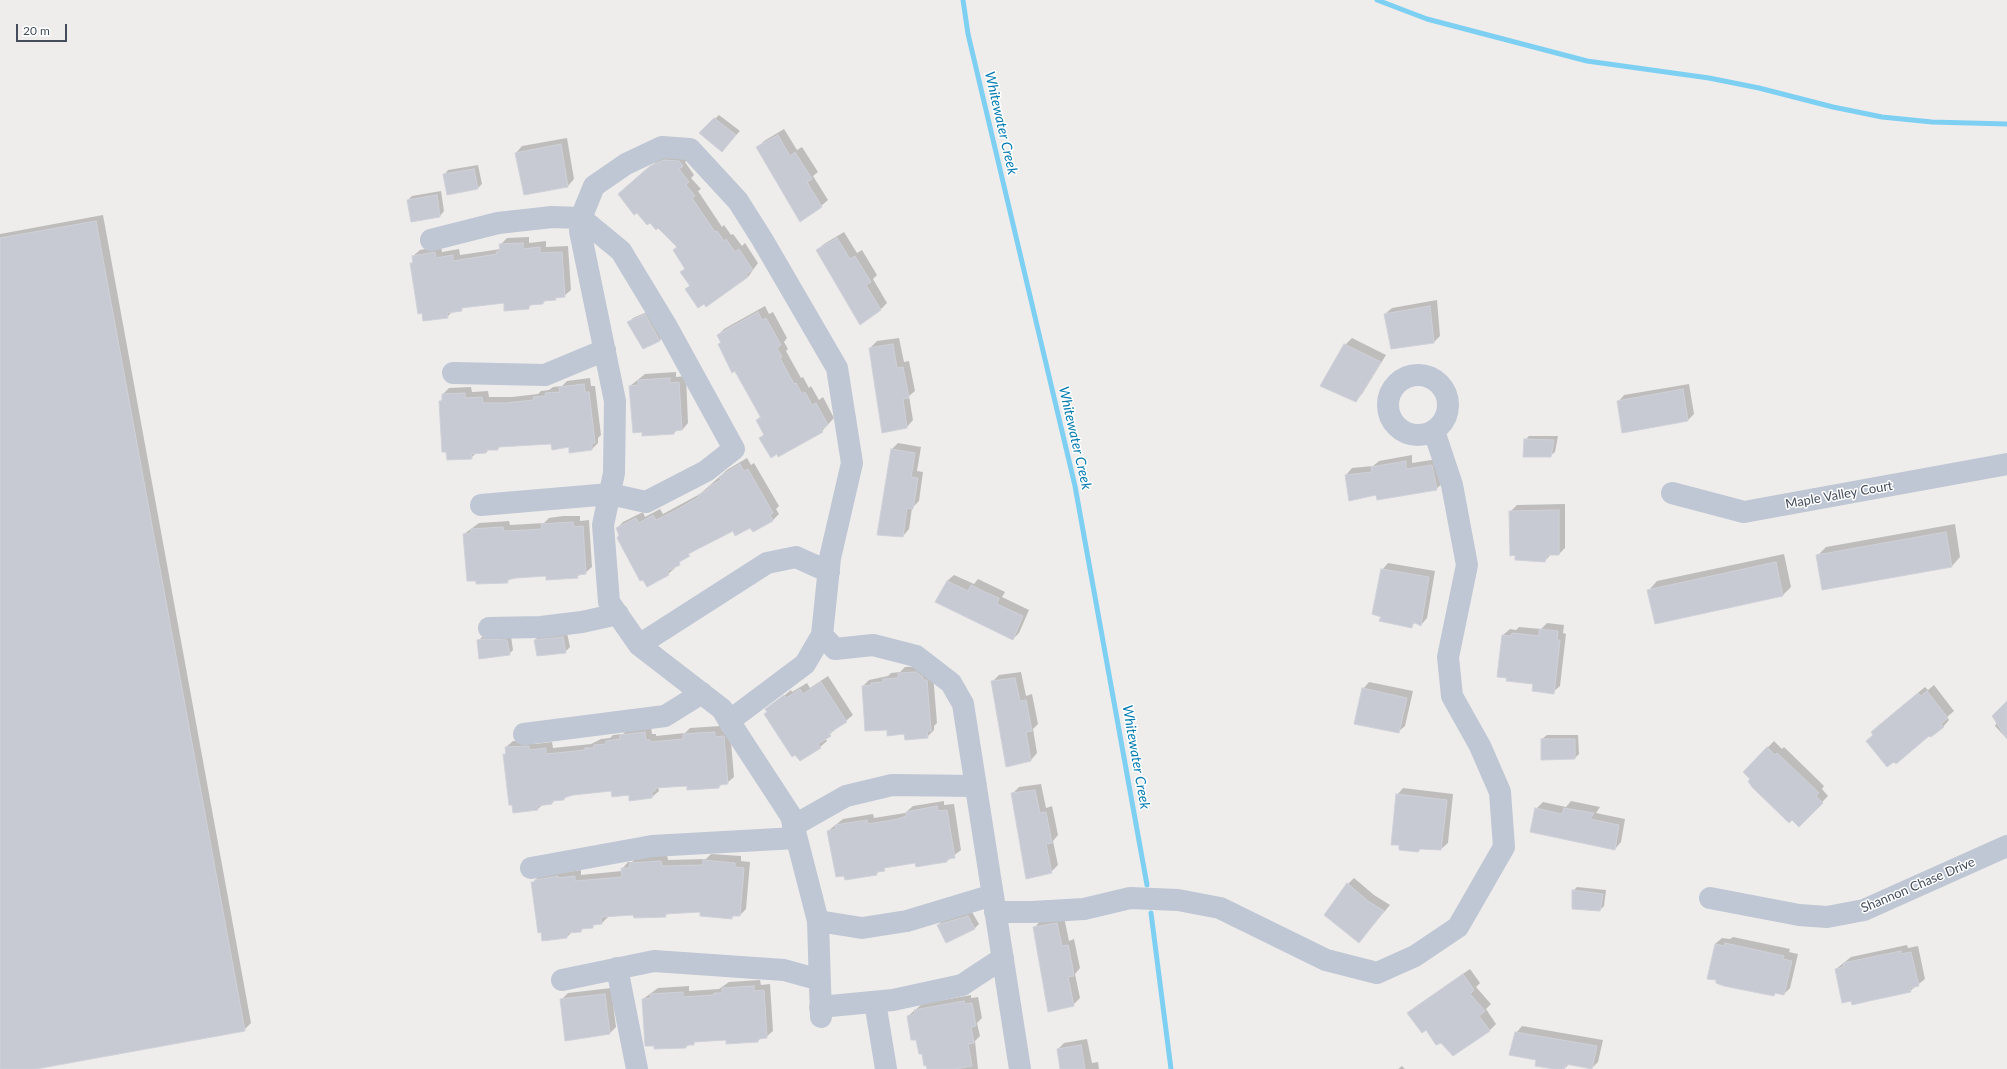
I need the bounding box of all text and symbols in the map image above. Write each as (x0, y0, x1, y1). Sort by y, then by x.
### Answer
scale bar (18, 16, 69, 42)
text: 20 m (23, 23, 50, 38)
water label: Whitewater Creek (981, 70, 1021, 176)
water label: Whitewater Creek (1055, 385, 1095, 491)
street label: Maple Valley Court (1784, 478, 1894, 512)
water label: Whitewater Creek (1119, 704, 1153, 810)
street label: Shannon Chase Drive (1859, 854, 1977, 916)

